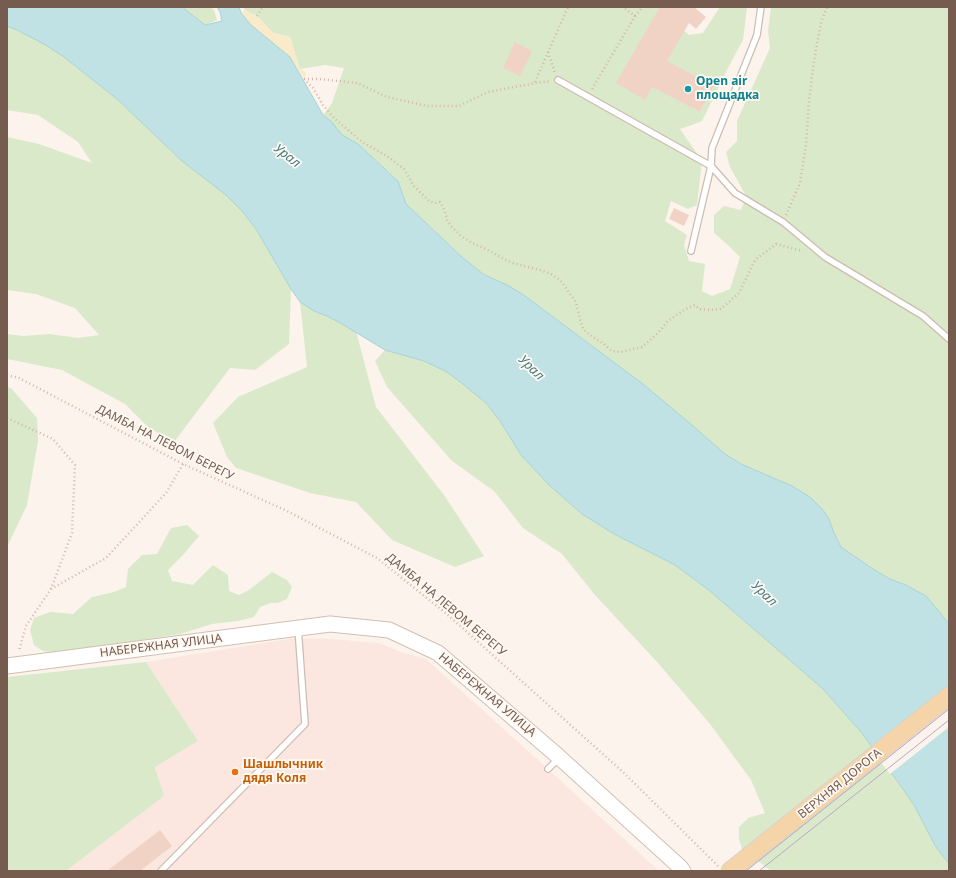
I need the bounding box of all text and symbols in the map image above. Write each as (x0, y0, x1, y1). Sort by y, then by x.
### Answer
place label: Open air площадка (696, 75, 759, 103)
marker: Open air площадка (683, 84, 693, 94)
water label: Урал (271, 141, 303, 171)
water label: Урал (515, 352, 547, 384)
street label: ДАМБА НА ЛЕВОМ БЕРЕГУ (94, 402, 236, 484)
street label: ДАМБА НА ЛЕВОМ БЕРЕГУ (383, 550, 509, 660)
water label: Урал (748, 578, 780, 610)
street label: НАБЕРЕЖНАЯ УЛИЦА (99, 631, 223, 661)
street label: НАБЕРЕЖНАЯ УЛИЦА (435, 650, 539, 740)
street label: ВЕРХНЯЯ ДОРОГА (795, 746, 885, 822)
place label: Шашлычник дядя Коля (243, 758, 323, 786)
marker: Шашлычник дядя Коля (230, 767, 240, 777)

